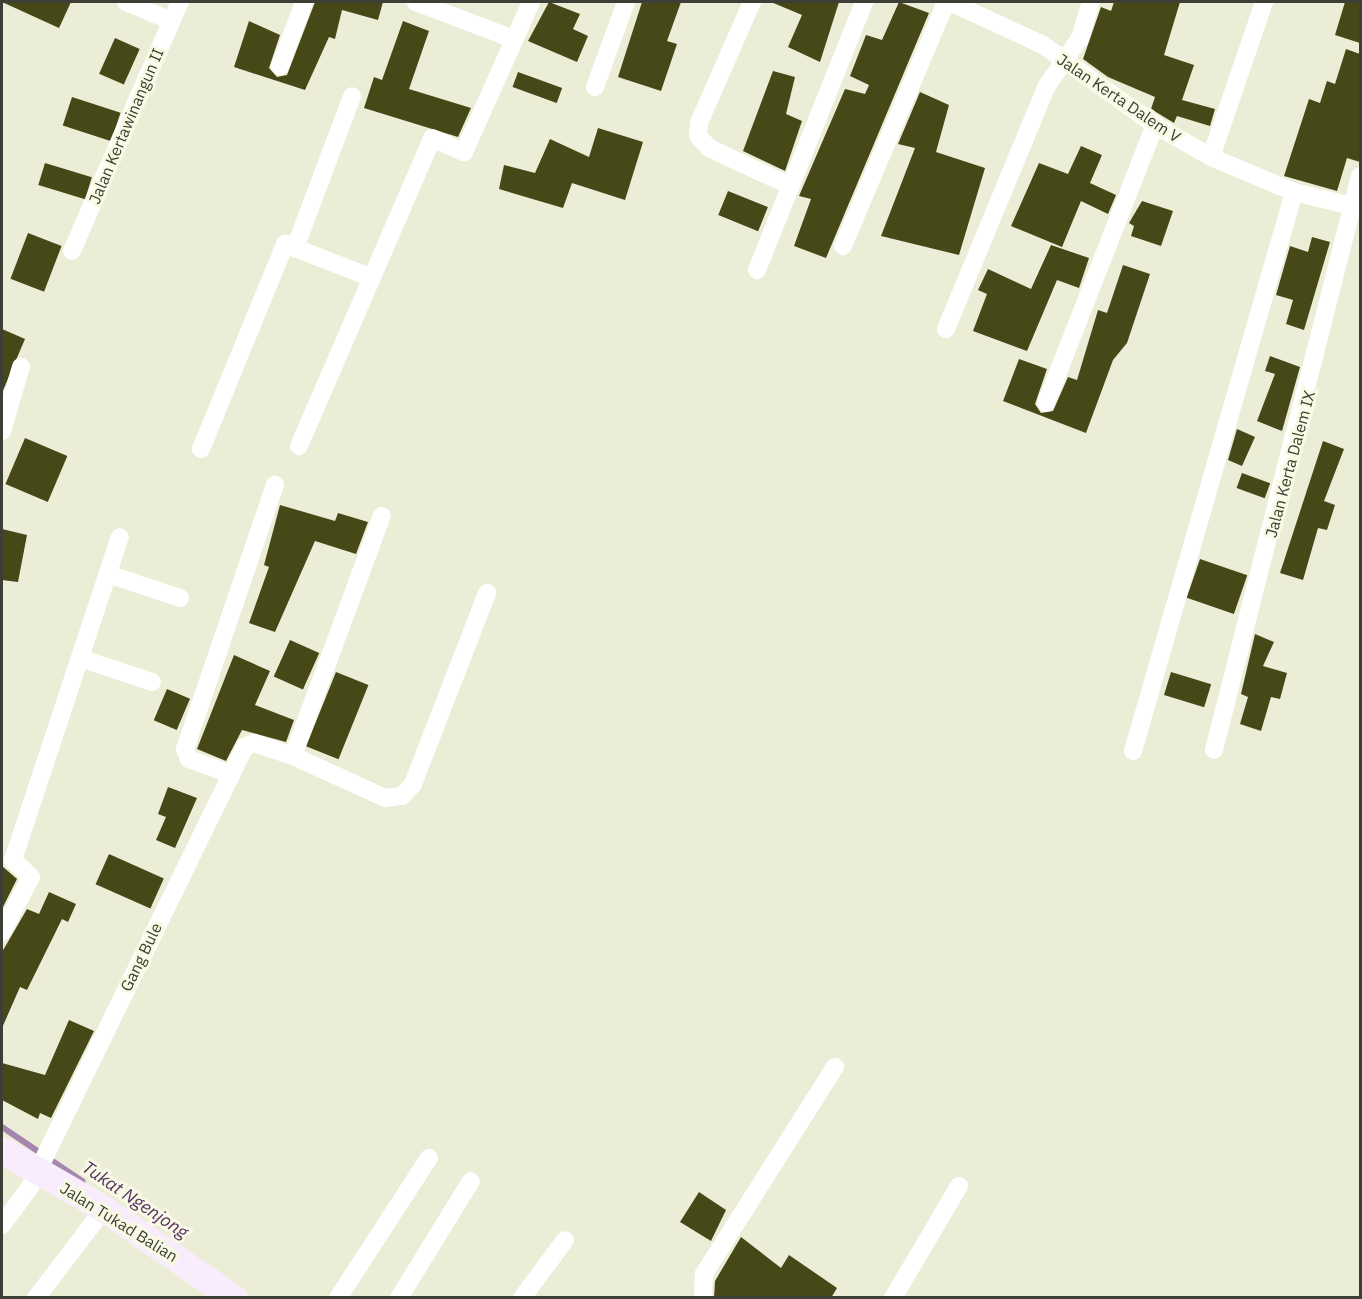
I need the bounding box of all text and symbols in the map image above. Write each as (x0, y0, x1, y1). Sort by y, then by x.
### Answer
street label: Jalan Kertawinangun II (85, 45, 167, 207)
street label: Jalan Kerta Dalem V (1054, 50, 1184, 146)
street label: Jalan Kerta Dalem IX (1261, 388, 1319, 540)
street label: Gang Bule (116, 920, 166, 994)
water label: Tukat Ngenjong (78, 1157, 192, 1243)
street label: Jalan Tukad Balian (57, 1178, 181, 1266)

